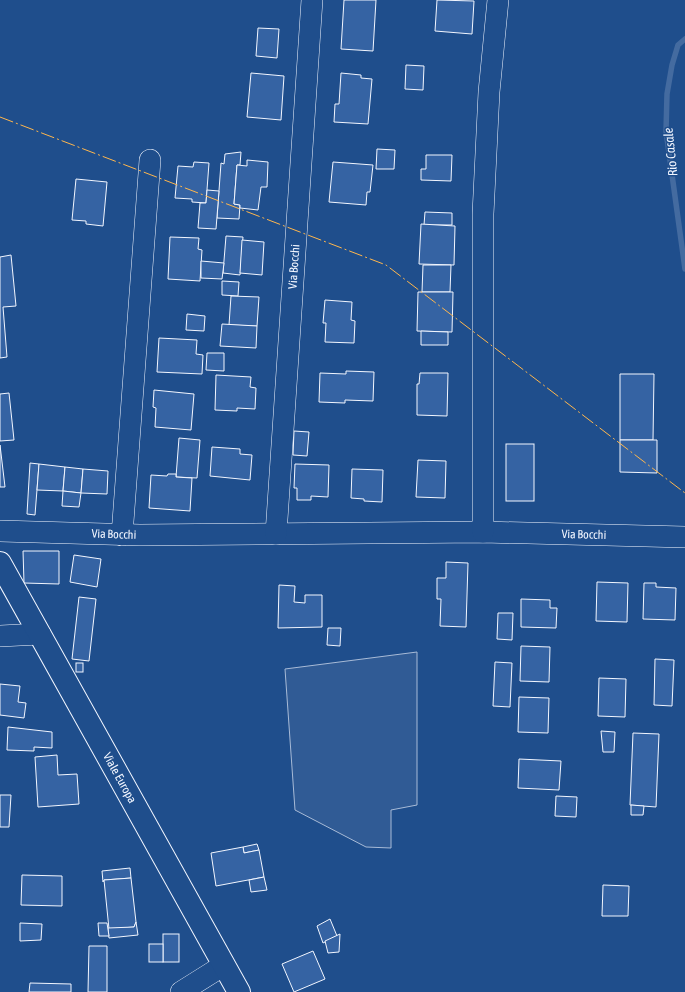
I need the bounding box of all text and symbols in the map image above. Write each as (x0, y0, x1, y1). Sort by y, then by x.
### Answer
water label: Rio Casale (660, 127, 681, 177)
street label: Via Bocchi (286, 244, 303, 289)
street label: Via Bocchi (91, 527, 137, 542)
street label: Via Bocchi (561, 527, 606, 542)
street label: Viale Europa (100, 750, 139, 806)

